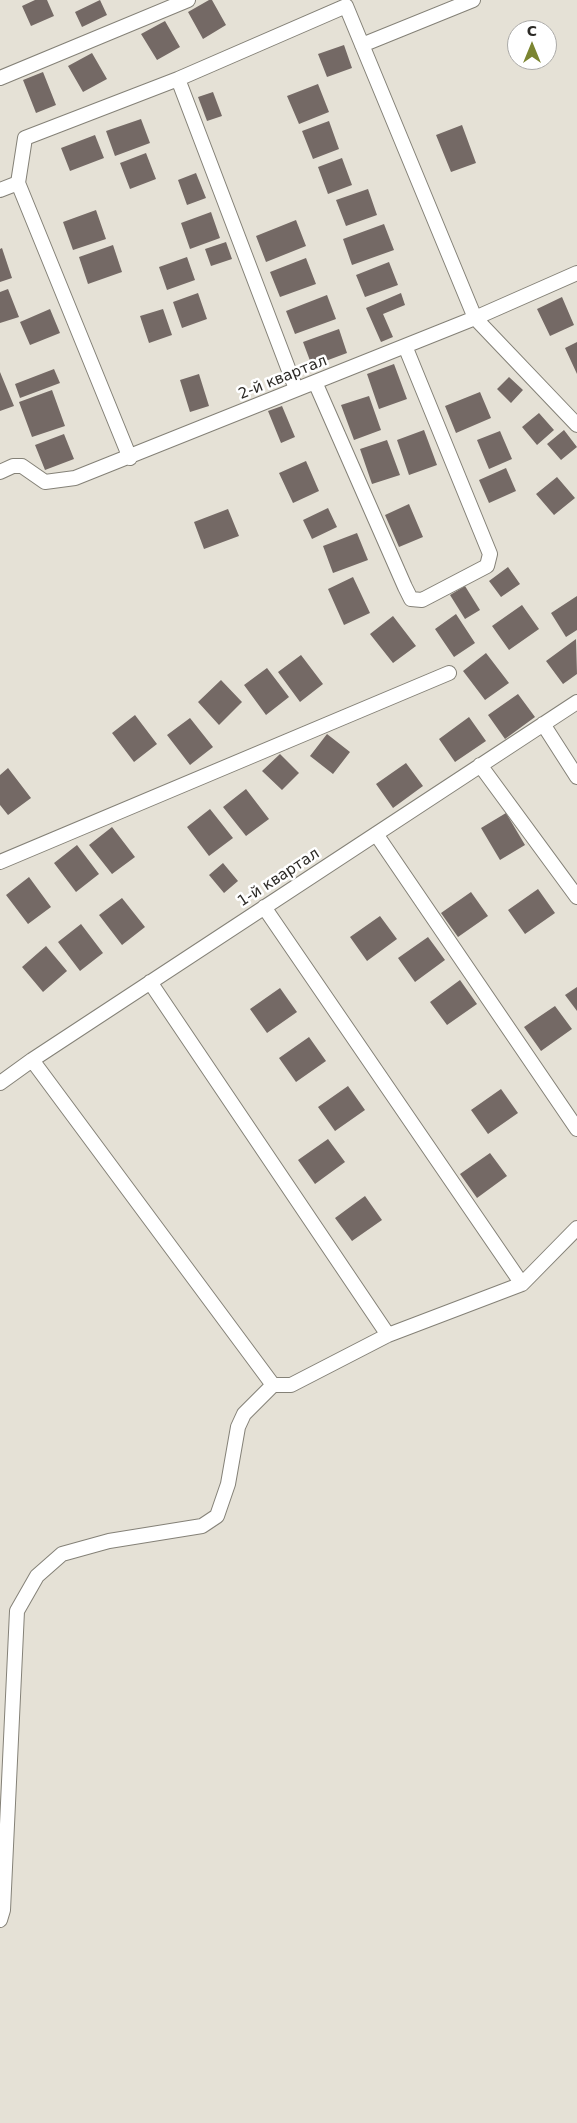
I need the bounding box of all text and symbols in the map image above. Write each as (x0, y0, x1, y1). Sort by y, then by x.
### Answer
north arrow (507, 20, 557, 70)
text: С (527, 23, 537, 39)
street label: 2-й квартал (236, 352, 330, 404)
street label: 1-й квартал (235, 845, 323, 911)

